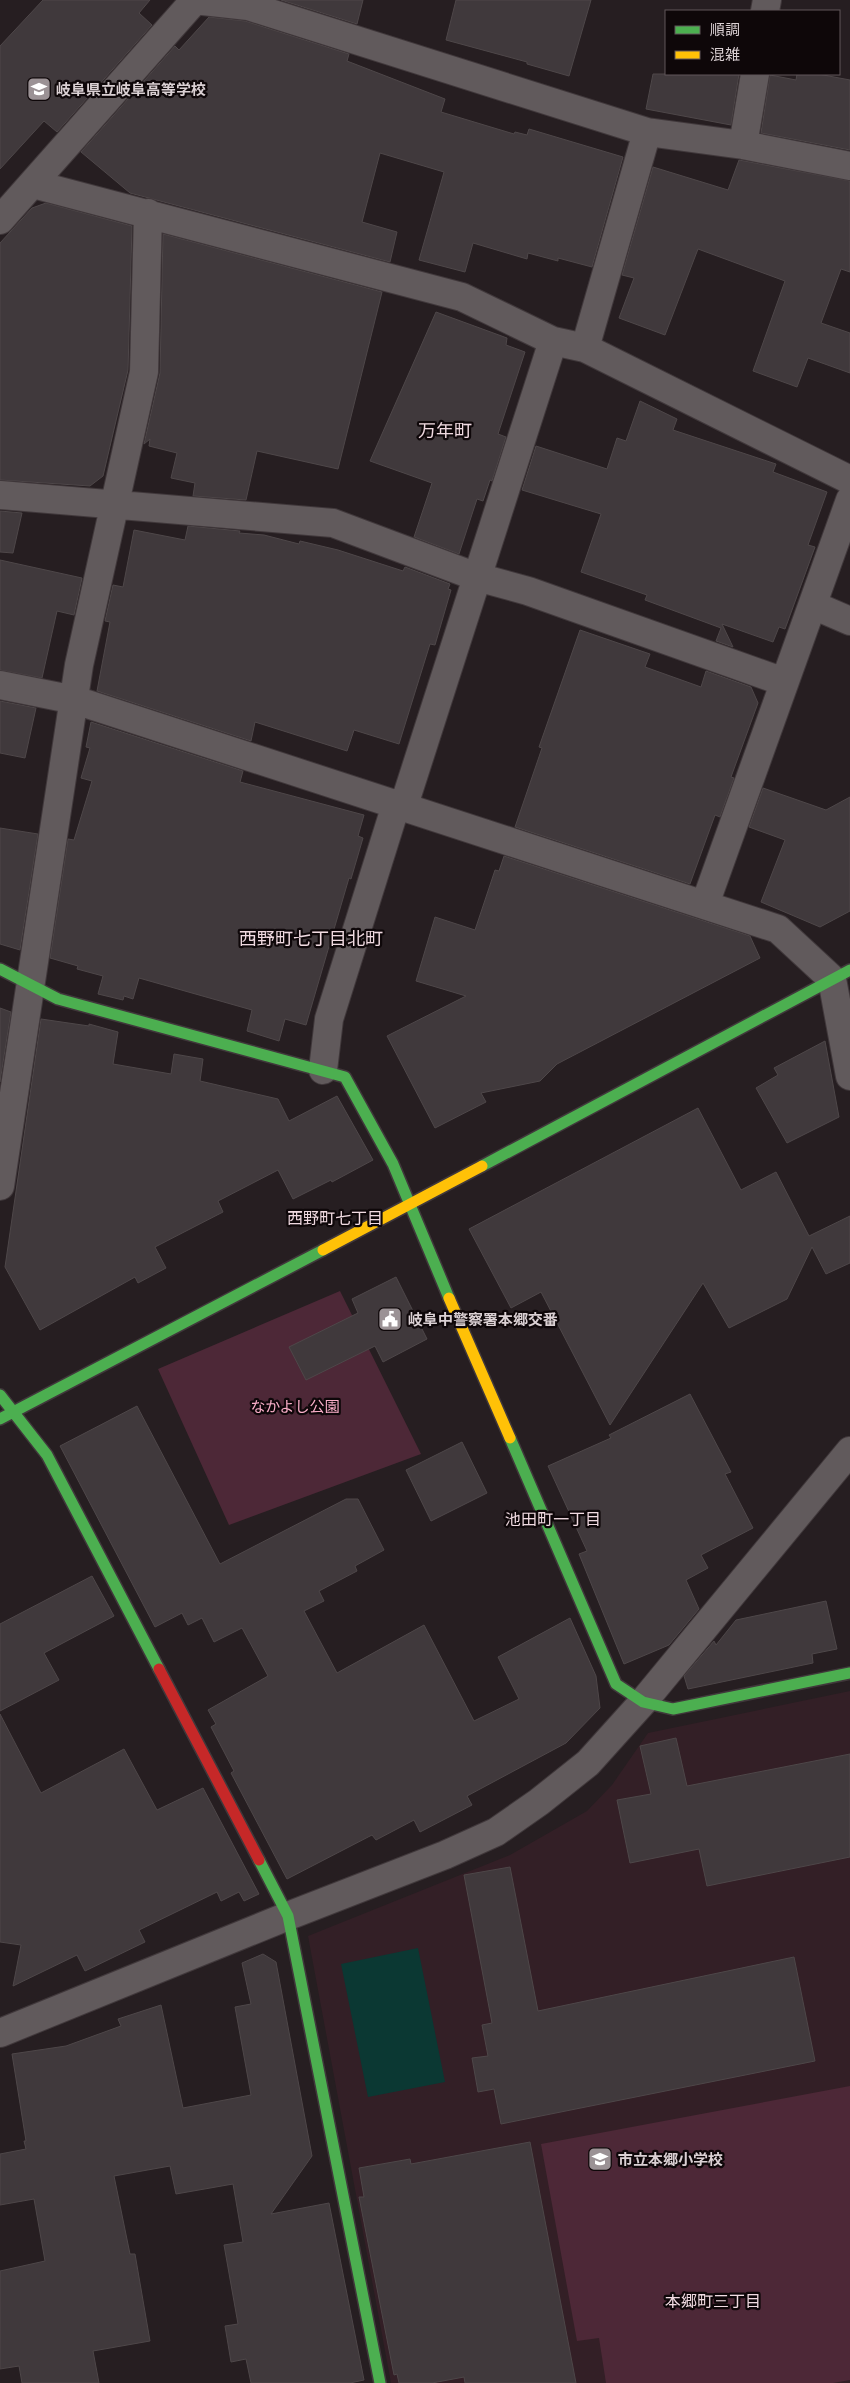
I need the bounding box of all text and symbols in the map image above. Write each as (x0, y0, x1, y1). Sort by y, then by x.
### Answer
legend (665, 10, 840, 75)
text: 順調 (710, 20, 740, 39)
text: 混雑 (710, 45, 740, 64)
school or university icon: 岐阜県立岐阜高等学校 (26, 76, 52, 102)
place label: 岐阜県立岐阜高等学校 (56, 80, 206, 99)
district label: 万年町 (418, 419, 472, 442)
district label: 西野町七丁目北町 (239, 927, 383, 950)
district label: 西野町七丁目 (287, 1208, 383, 1228)
public building icon: 岐阜中警察署本郷交番 (377, 1306, 403, 1332)
place label: 岐阜中警察署本郷交番 (408, 1310, 558, 1329)
park label: なかよし公園 (250, 1397, 340, 1416)
district label: 池田町一丁目 (505, 1509, 601, 1529)
school or university icon: 市立本郷小学校 (587, 2146, 613, 2172)
place label: 市立本郷小学校 (618, 2150, 723, 2169)
district label: 本郷町三丁目 (665, 2291, 761, 2311)

